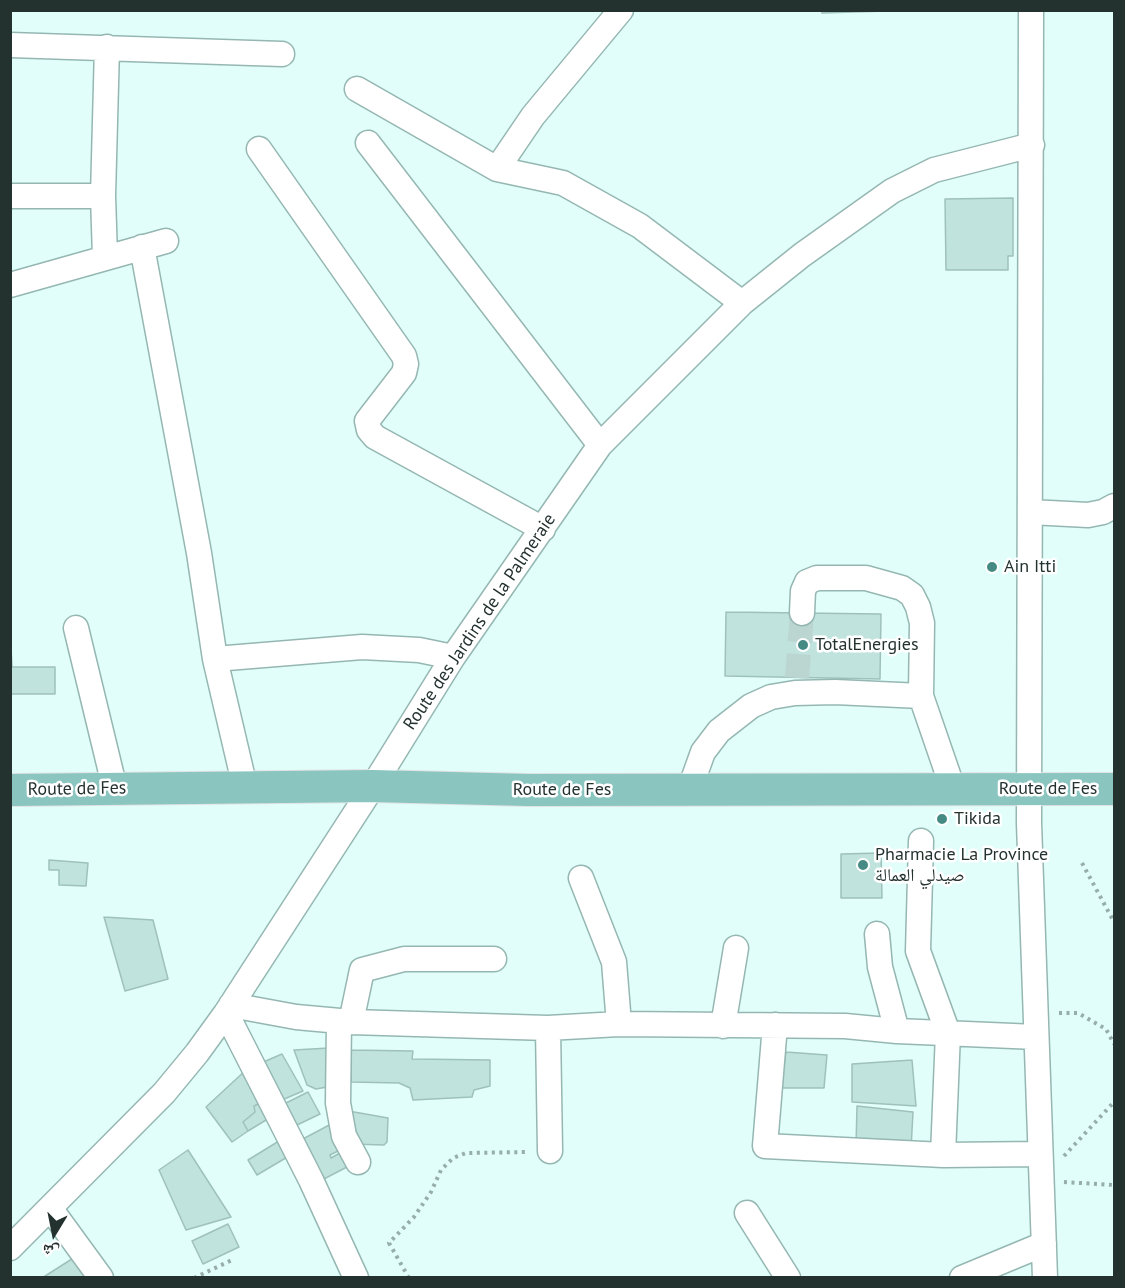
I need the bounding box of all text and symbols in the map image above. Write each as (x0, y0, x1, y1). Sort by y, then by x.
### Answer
street label: Route des Jardins de la Palmeraie (399, 510, 561, 734)
place label: Ain Itti (1004, 556, 1056, 578)
marker: Ain Itti (985, 560, 999, 574)
place label: TotalEnergies (815, 634, 919, 656)
marker: TotalEnergies (796, 638, 810, 652)
street label: Route de Fes (27, 777, 127, 801)
street label: Route de Fes (999, 778, 1097, 800)
street label: Route de Fes (513, 779, 611, 801)
place label: Tikida (954, 808, 1001, 830)
marker: Tikida (935, 812, 949, 826)
place label: Pharmacie La Province صيدلي العمالة (875, 844, 1048, 886)
marker: Pharmacie La Province صيدلي العمالة (856, 858, 870, 872)
north arrow (24, 1204, 84, 1264)
text: ش (41, 1240, 61, 1263)

